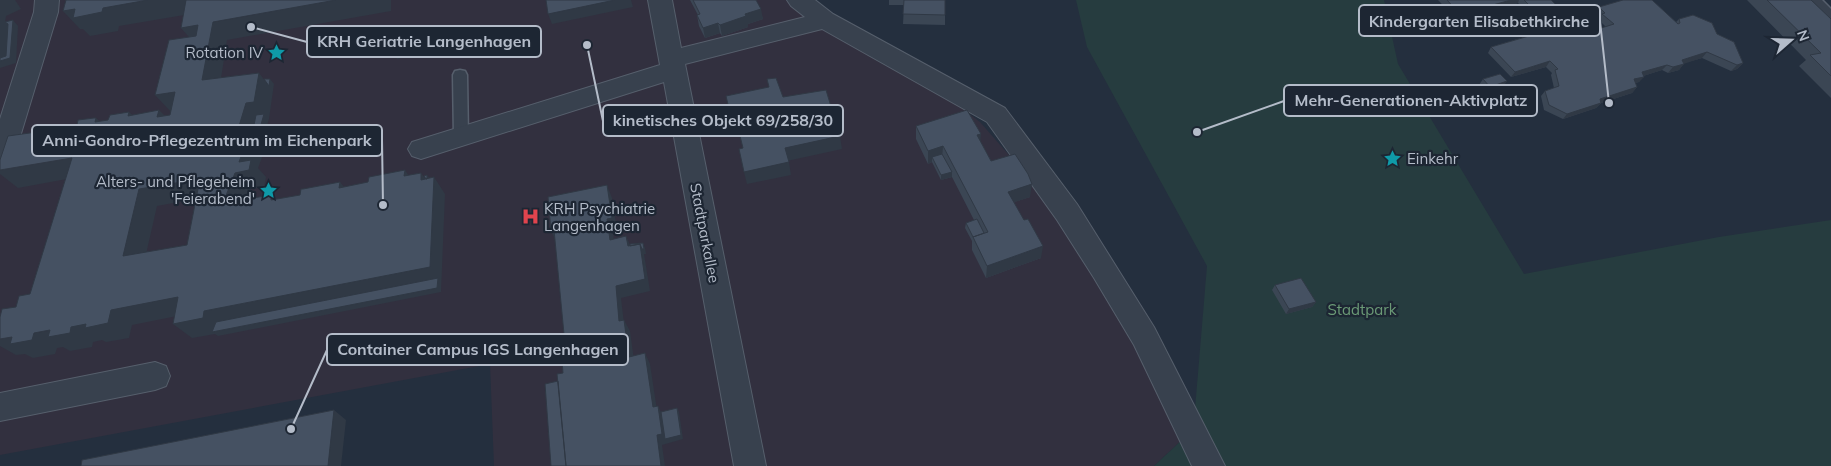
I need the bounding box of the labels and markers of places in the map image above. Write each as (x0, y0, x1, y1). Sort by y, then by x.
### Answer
callout: Kindergarten Elisabethkirche (1359, 5, 1600, 36)
callout: KRH Geriatrie Langenhagen (307, 26, 541, 57)
place icon: Rotation IV (267, 42, 287, 62)
place label: Rotation IV (186, 43, 264, 62)
callout: Mehr-Generationen-Aktivplatz (1284, 85, 1537, 116)
callout: kinetisches Objekt 69/258/30 (603, 105, 843, 136)
callout: Anni-Gondro-Pflegezentrum im Eichenpark (32, 125, 382, 156)
place icon: Einkehr (1383, 148, 1403, 168)
place label: Einkehr (1407, 149, 1459, 168)
place label: Alters- und Pflegeheim 'Feierabend' (96, 172, 255, 208)
place icon: Alters- und Pflegeheim 'Feierabend' (259, 180, 279, 200)
place label: KRH Psychiatrie Langenhagen (544, 199, 655, 235)
hospital icon: KRH Psychiatrie Langenhagen (520, 207, 540, 227)
callout: Container Campus IGS Langenhagen (327, 334, 628, 365)

